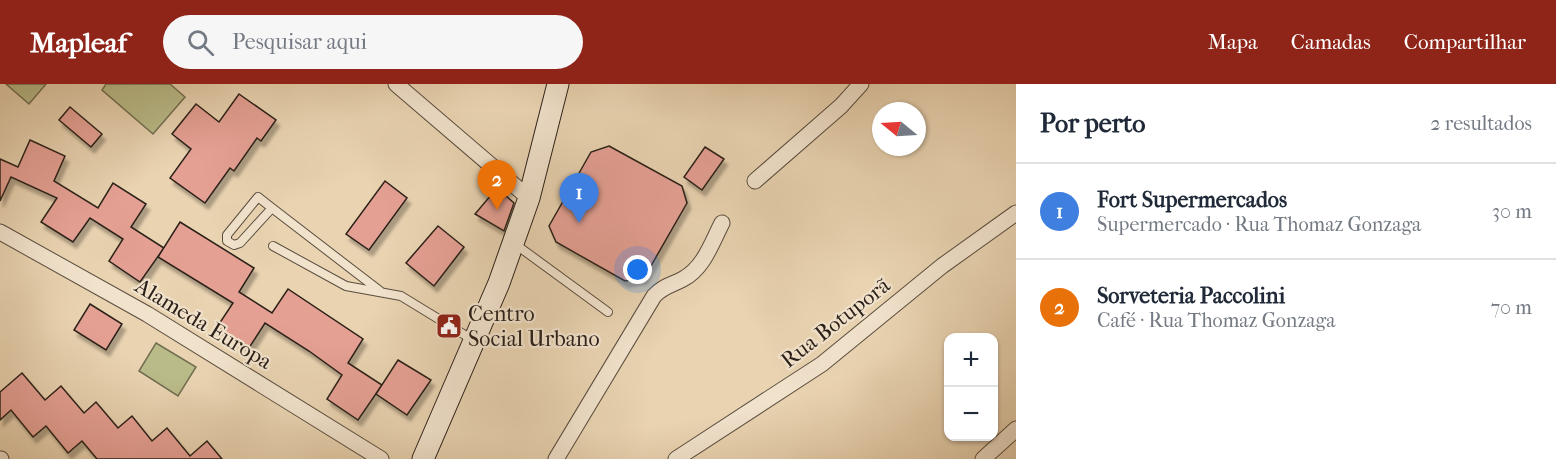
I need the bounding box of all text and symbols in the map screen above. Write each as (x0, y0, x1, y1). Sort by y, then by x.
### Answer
search box (163, 15, 583, 69)
text: Mapleaf (30, 26, 127, 59)
icon: search (184, 26, 217, 59)
text: Pesquisar aqui (232, 29, 367, 55)
text: Mapa (1208, 30, 1258, 54)
text: Camadas (1291, 30, 1371, 54)
text: Compartilhar (1404, 30, 1526, 54)
north arrow (872, 102, 926, 156)
text: Por perto (1040, 108, 1145, 139)
text: 2 resultados (1430, 112, 1532, 135)
pin: 2 (478, 160, 516, 210)
pin: 1 (560, 174, 598, 223)
text: Fort Supermercados (1097, 187, 1287, 213)
text: 1 (1056, 200, 1063, 223)
text: 30 m (1492, 200, 1532, 223)
text: Supermercado · Rua Thomaz Gonzaga (1097, 213, 1421, 236)
your location (623, 255, 652, 284)
street label: Alameda Europa (130, 272, 277, 375)
street label: Rua Botuporã (776, 272, 896, 373)
text: Sorveteria Paccolini (1097, 283, 1285, 309)
text: 2 (1054, 296, 1065, 319)
text: 70 m (1490, 296, 1532, 319)
place label: Centro Social Urbano (468, 301, 600, 352)
text: Café · Rua Thomaz Gonzaga (1097, 309, 1335, 332)
public building icon: Centro Social Urbano (434, 311, 464, 341)
map controls (944, 333, 998, 441)
button: + (944, 333, 998, 387)
button: − (944, 387, 998, 441)

